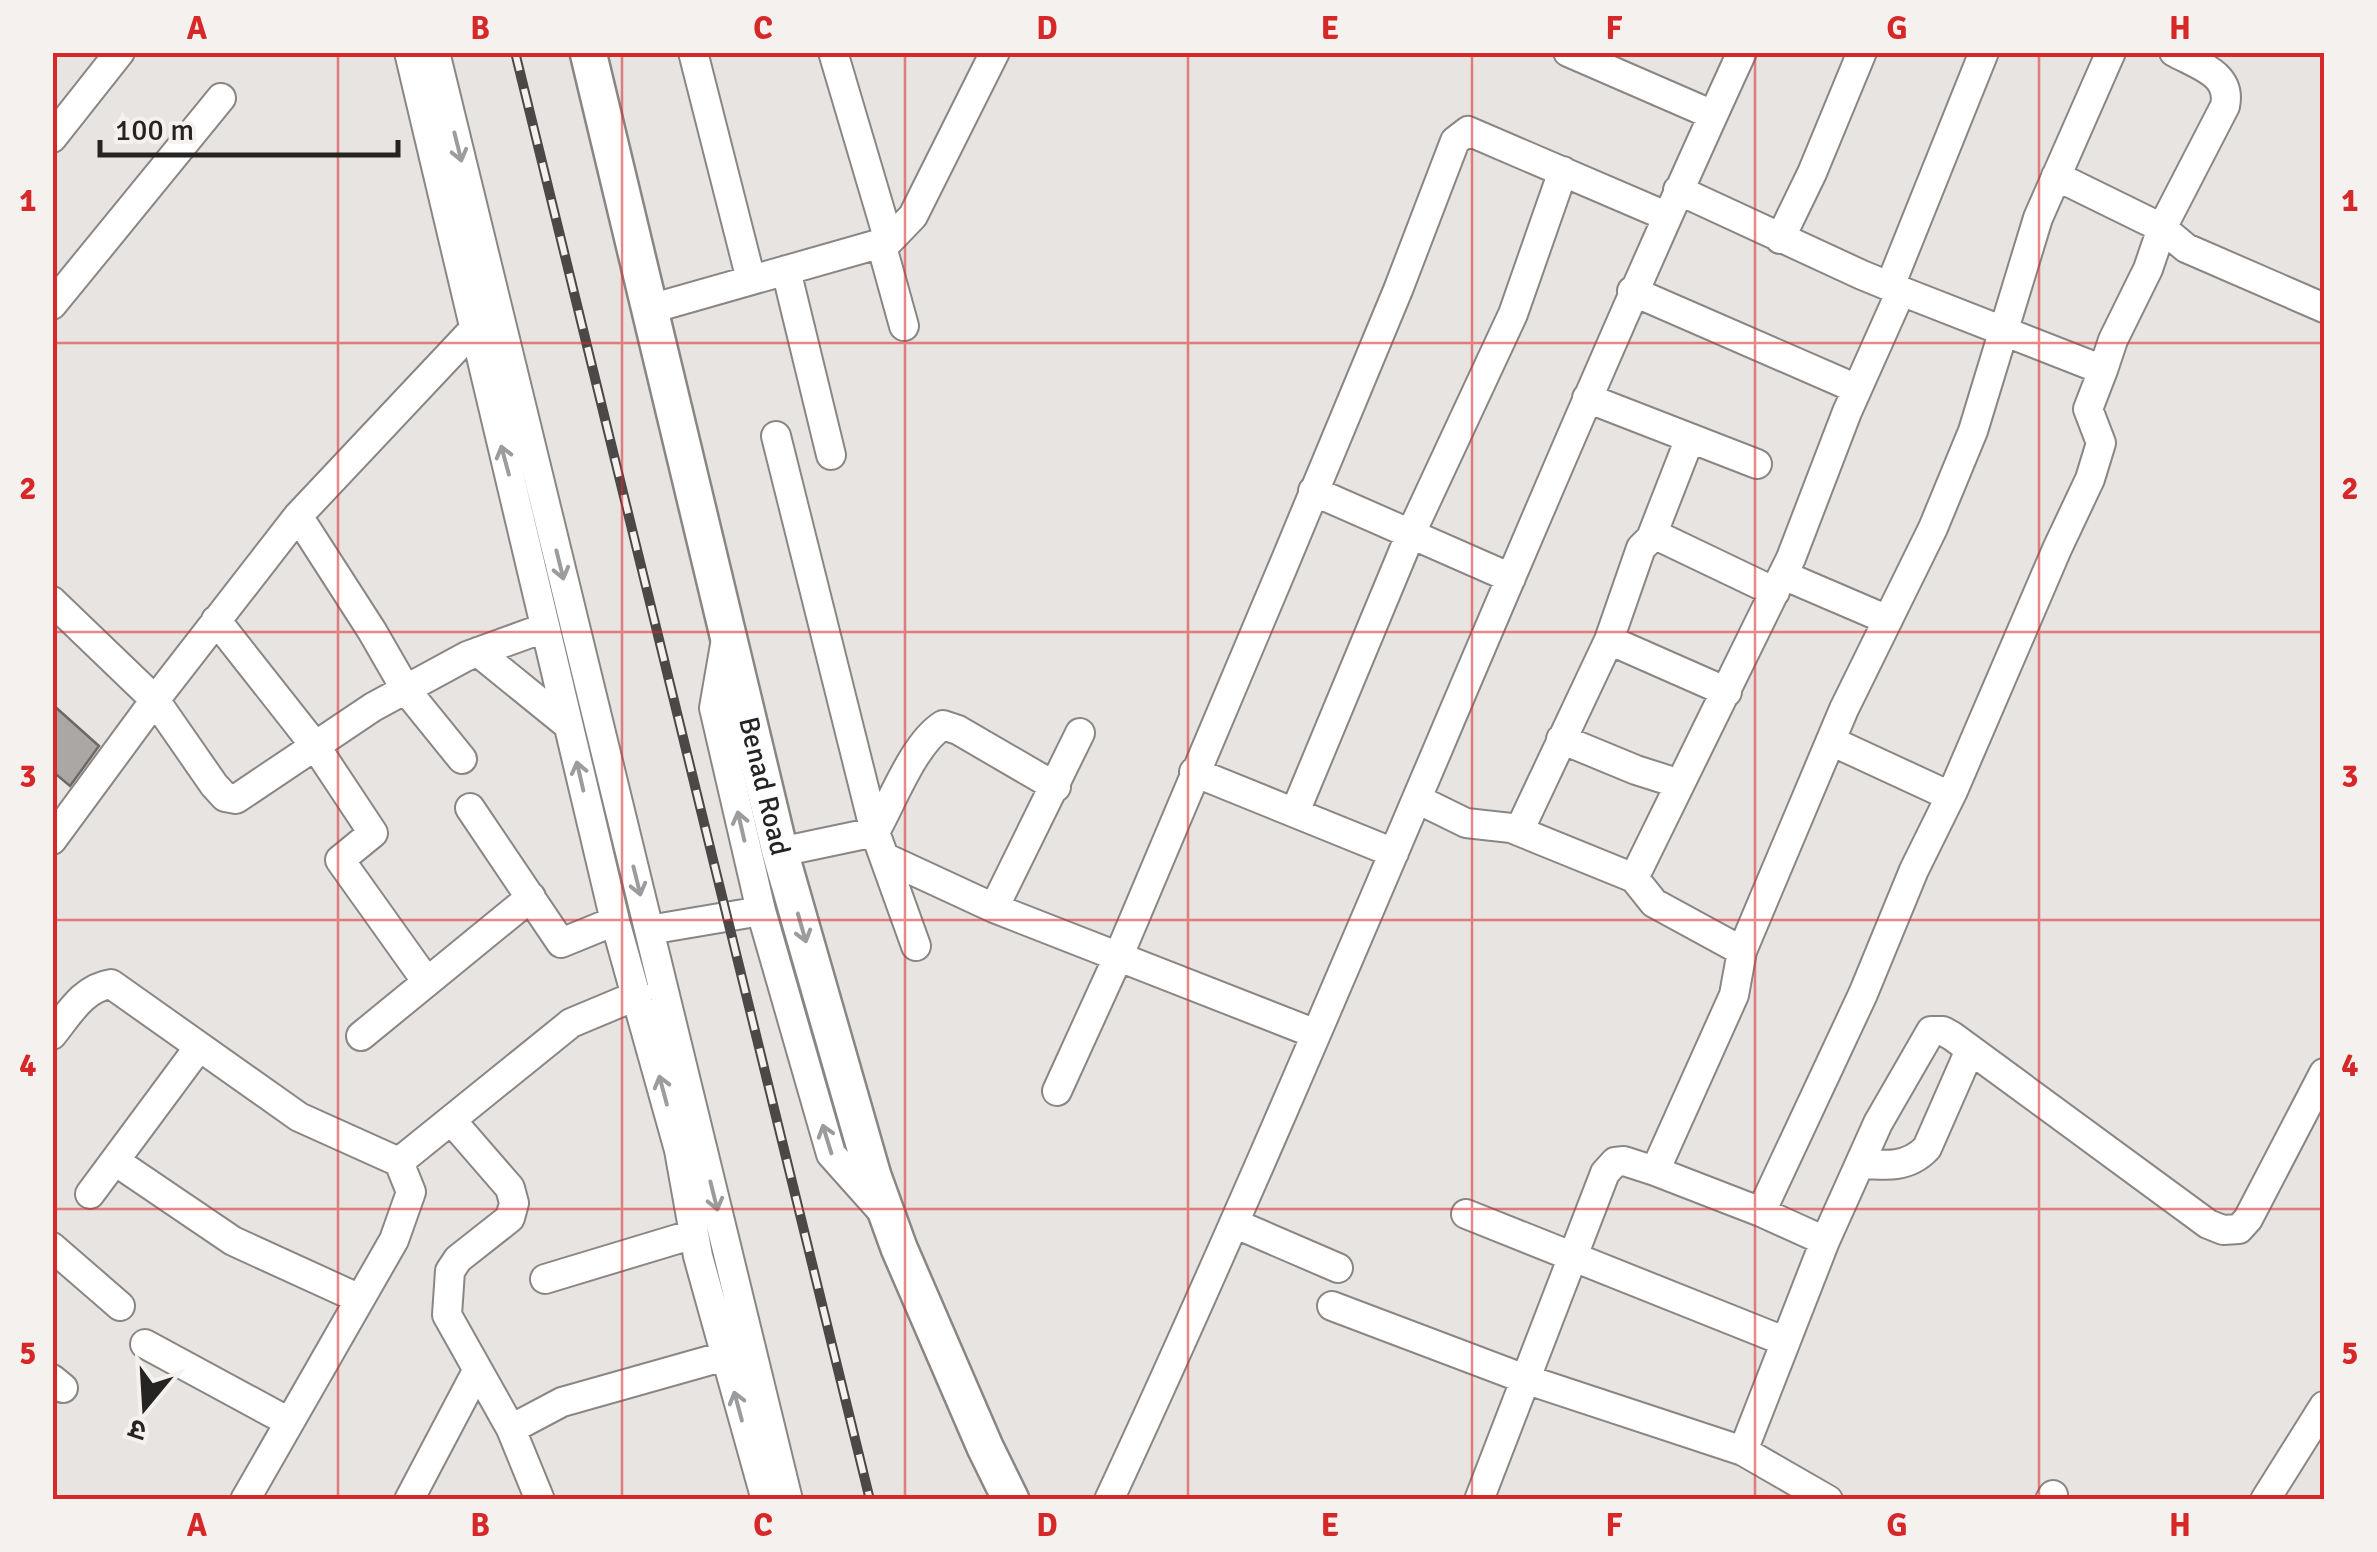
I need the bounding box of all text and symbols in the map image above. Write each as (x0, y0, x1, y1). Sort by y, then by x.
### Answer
text: A (187, 9, 208, 48)
text: B (470, 9, 490, 48)
text: C (753, 9, 773, 48)
text: D (1036, 9, 1058, 48)
text: E (1321, 9, 1339, 48)
text: F (1605, 9, 1623, 48)
text: G (1887, 9, 1907, 48)
text: H (2169, 9, 2191, 48)
scale bar (100, 95, 398, 157)
text: 100 m (115, 112, 194, 149)
one-way arrow (450, 130, 468, 162)
text: 1 (19, 181, 37, 220)
text: 1 (2341, 181, 2359, 220)
one-way arrow (495, 445, 514, 476)
text: 2 (19, 469, 37, 508)
text: 2 (2341, 469, 2359, 508)
one-way arrow (552, 548, 570, 580)
street label: Benad Road (731, 713, 797, 859)
text: 3 (19, 757, 37, 796)
text: 3 (2341, 757, 2359, 796)
one-way arrow (570, 761, 588, 793)
one-way arrow (731, 810, 749, 842)
one-way arrow (629, 864, 647, 896)
one-way arrow (794, 912, 812, 943)
text: 4 (19, 1046, 37, 1085)
text: 4 (2341, 1046, 2359, 1085)
one-way arrow (653, 1075, 672, 1106)
one-way arrow (817, 1123, 835, 1155)
one-way arrow (706, 1179, 724, 1211)
text: 5 (19, 1334, 37, 1373)
text: 5 (2341, 1334, 2359, 1373)
north arrow (95, 1357, 195, 1457)
one-way arrow (727, 1391, 746, 1422)
text: उ (124, 1411, 151, 1449)
text: A (187, 1506, 208, 1545)
text: B (470, 1506, 490, 1545)
text: C (753, 1506, 773, 1545)
text: D (1036, 1506, 1058, 1545)
text: E (1321, 1506, 1339, 1545)
text: F (1605, 1506, 1623, 1545)
text: G (1887, 1506, 1907, 1545)
text: H (2169, 1506, 2191, 1545)

